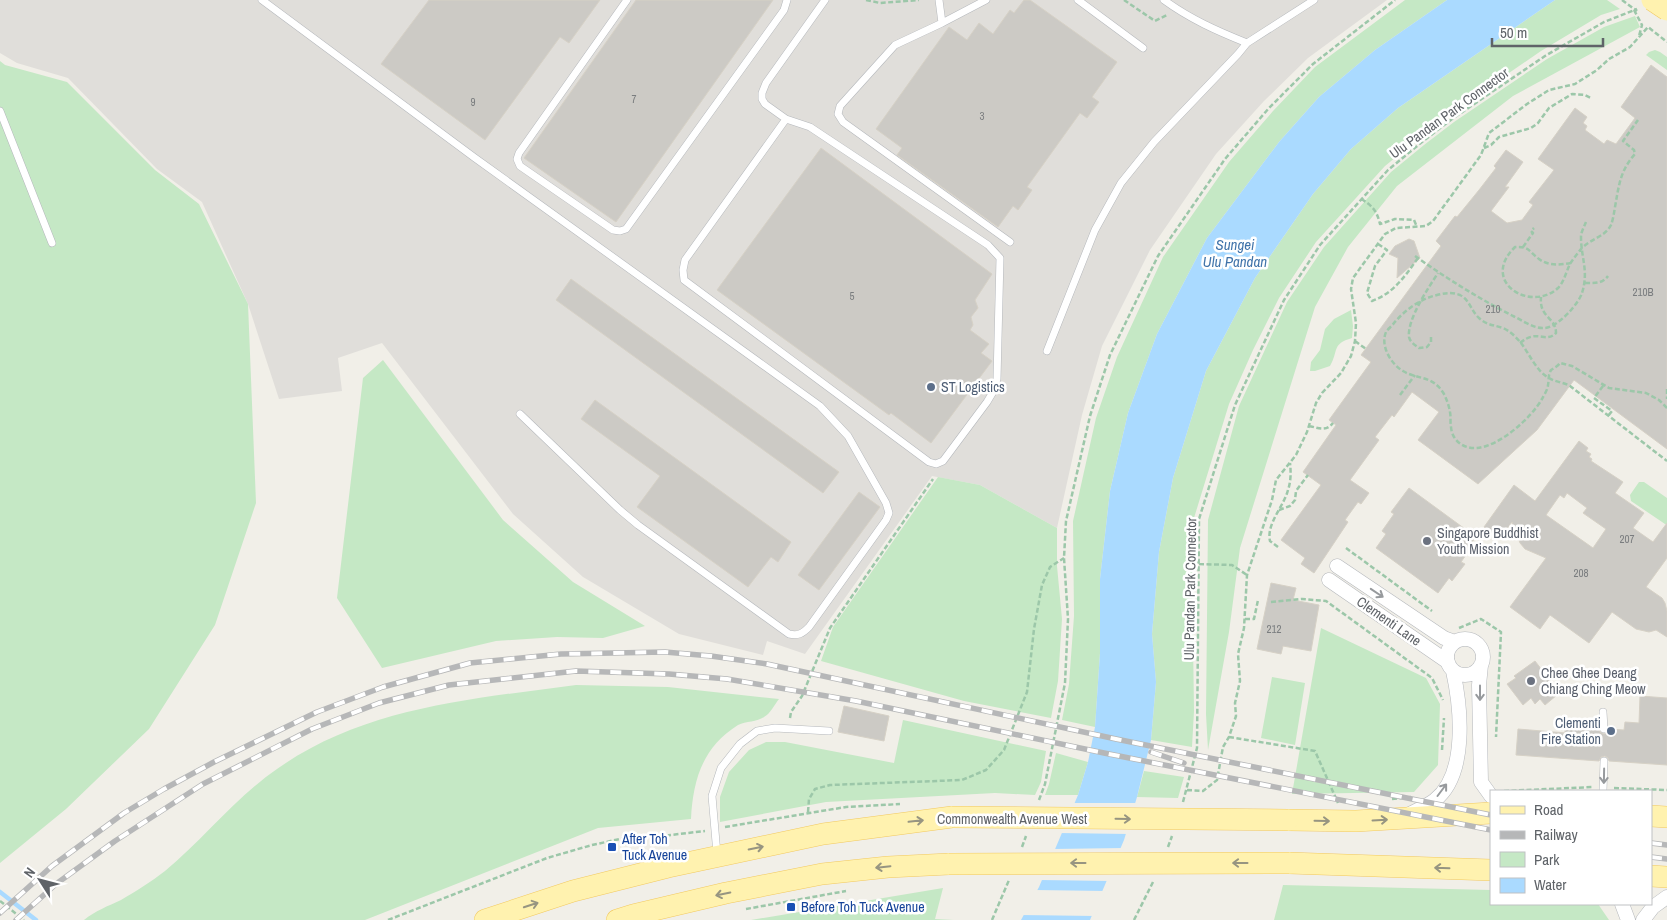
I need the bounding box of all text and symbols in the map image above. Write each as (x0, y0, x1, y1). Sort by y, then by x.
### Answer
scale bar (1492, 15, 1603, 47)
text: 50 m (1500, 22, 1527, 43)
street label: Ulu Pandan Park Connector (1386, 64, 1512, 162)
house number: 7 (631, 92, 637, 106)
house number: 9 (470, 95, 476, 109)
house number: 3 (979, 109, 985, 123)
water label: Sungei Ulu Pandan (1203, 234, 1267, 272)
house number: 210B (1632, 285, 1654, 299)
house number: 5 (849, 289, 855, 303)
house number: 210 (1485, 302, 1501, 316)
place label: ST Logistics (941, 378, 1005, 396)
marker: ST Logistics (925, 381, 937, 393)
street label: Ulu Pandan Park Connector (1180, 517, 1200, 661)
place label: Singapore Buddhist Youth Mission (1437, 524, 1539, 558)
house number: 207 (1619, 532, 1635, 546)
marker: Singapore Buddhist Youth Mission (1421, 535, 1433, 547)
house number: 208 (1573, 566, 1589, 580)
one-way arrow (1370, 588, 1384, 598)
street label: Clementi Lane (1353, 592, 1425, 650)
house number: 212 (1266, 622, 1282, 636)
place label: Chee Ghee Deang Chiang Ching Meow (1541, 664, 1646, 698)
marker: Chee Ghee Deang Chiang Ching Meow (1525, 675, 1537, 687)
one-way arrow (1475, 685, 1484, 701)
place label: Clementi Fire Station (1541, 714, 1601, 748)
marker: Clementi Fire Station (1605, 725, 1617, 737)
one-way arrow (1599, 768, 1608, 784)
one-way arrow (1437, 784, 1448, 797)
legend (1490, 790, 1652, 905)
text: Road (1534, 799, 1563, 820)
street label: Commonwealth Avenue West (937, 810, 1087, 828)
one-way arrow (1114, 814, 1131, 824)
one-way arrow (1371, 815, 1387, 824)
one-way arrow (908, 816, 924, 826)
one-way arrow (1314, 816, 1330, 826)
text: Railway (1534, 824, 1579, 845)
place label: After Toh Tuck Avenue (621, 830, 687, 864)
marker: After Toh Tuck Avenue (606, 841, 618, 853)
one-way arrow (748, 843, 764, 852)
text: Park (1534, 849, 1560, 870)
north arrow (15, 855, 65, 905)
one-way arrow (1070, 858, 1086, 868)
one-way arrow (1233, 858, 1249, 868)
one-way arrow (875, 863, 891, 872)
text: N (20, 864, 39, 881)
one-way arrow (1434, 864, 1450, 873)
text: Water (1534, 874, 1566, 895)
one-way arrow (715, 890, 731, 899)
place label: Before Toh Tuck Avenue (801, 898, 925, 916)
one-way arrow (523, 899, 539, 909)
marker: Before Toh Tuck Avenue (785, 901, 797, 913)

